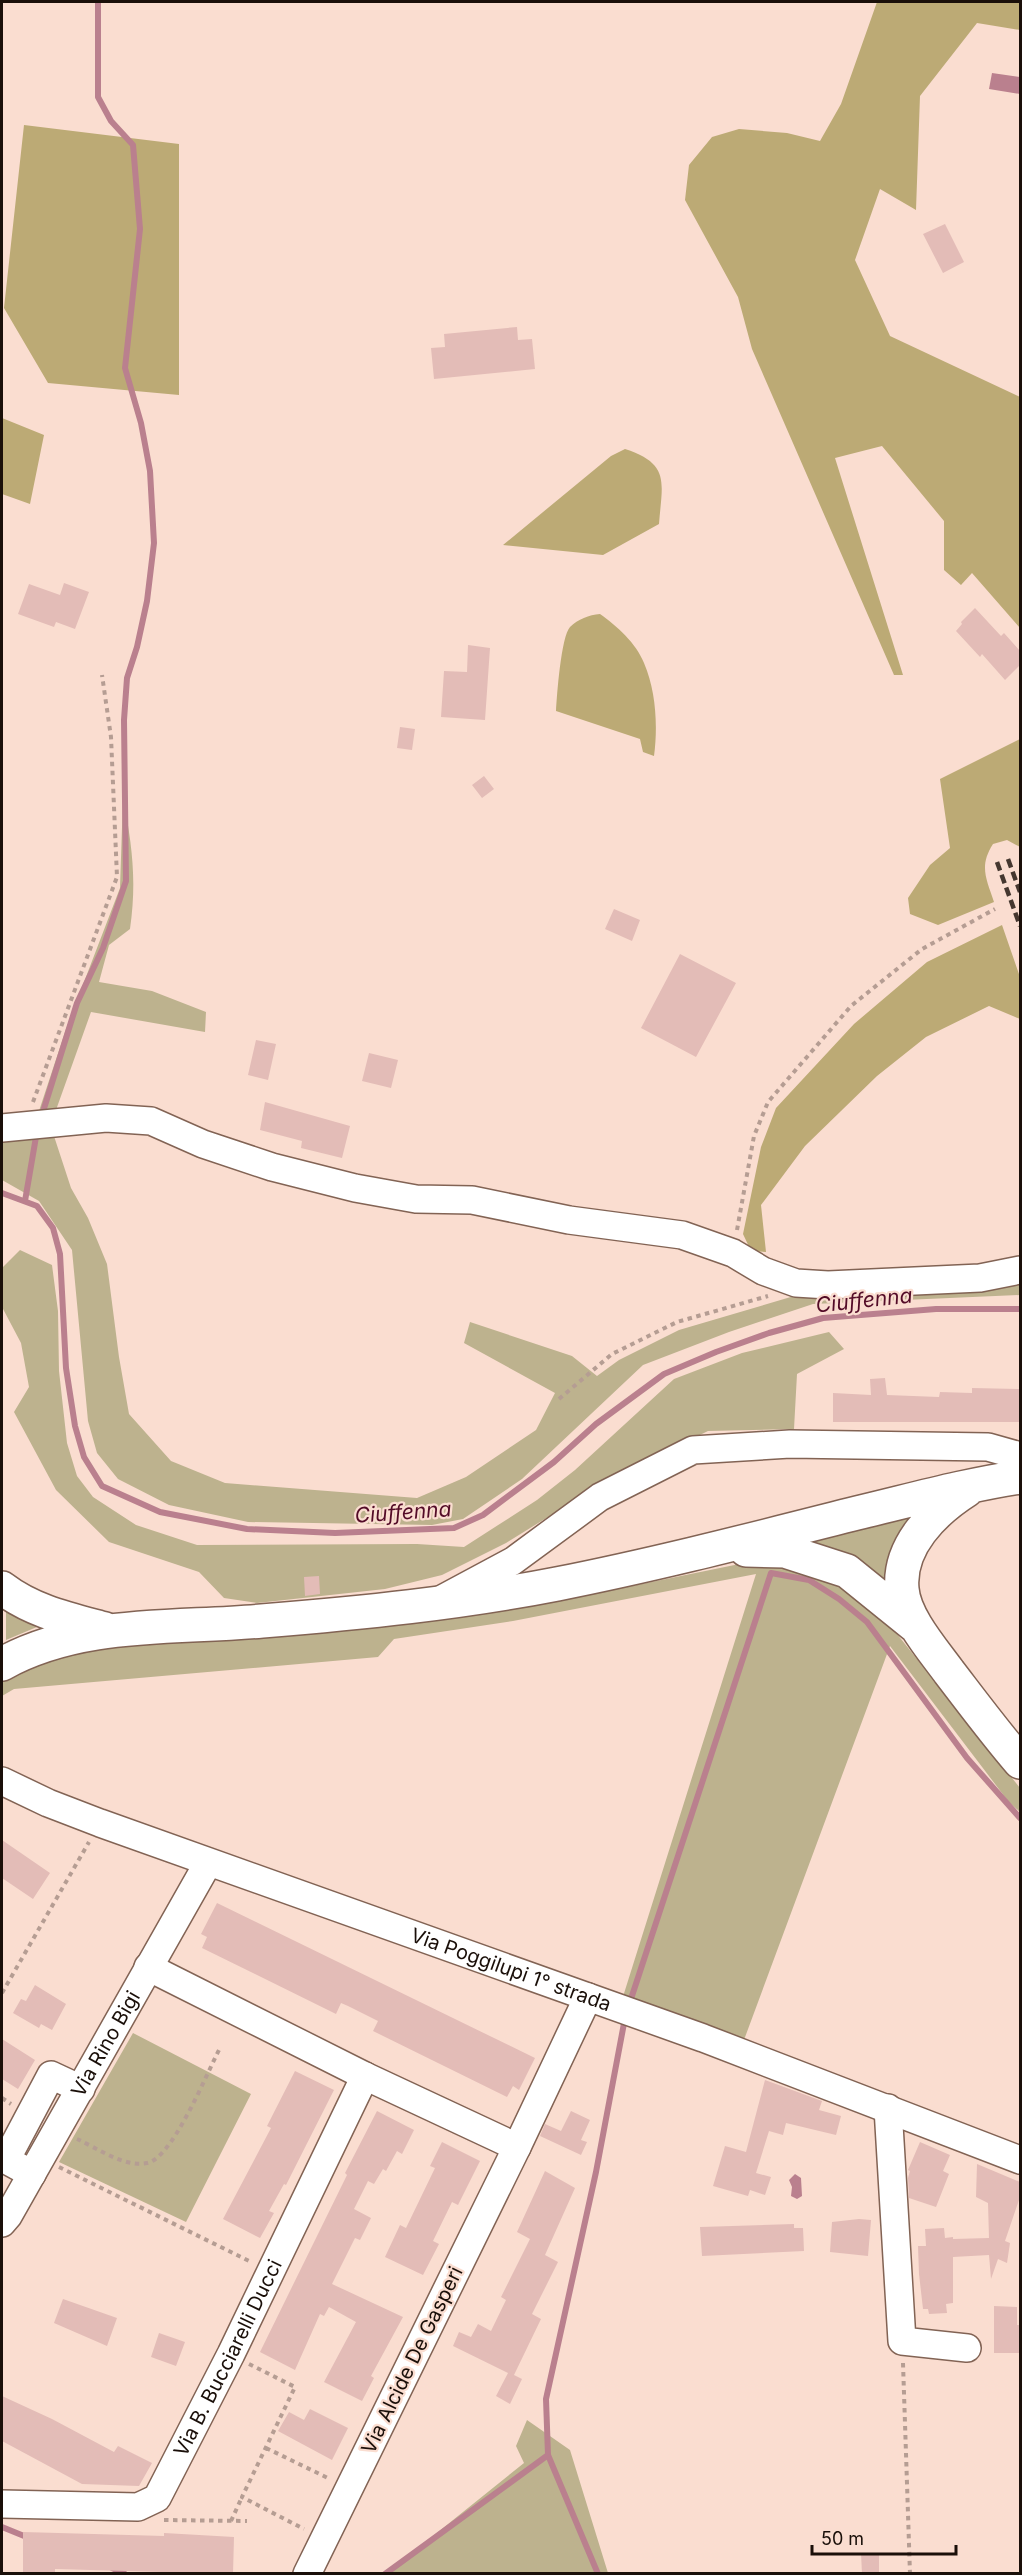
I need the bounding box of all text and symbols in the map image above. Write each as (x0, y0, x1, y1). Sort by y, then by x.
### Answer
water label: Ciuffenna (815, 1282, 914, 1317)
water label: Ciuffenna (354, 1496, 452, 1528)
street label: Via Poggilupi 1° strada (407, 1923, 614, 2016)
street label: Via Rino Bigi (66, 1987, 145, 2101)
street label: Via B. Bucciarelli Ducci (168, 2256, 287, 2460)
street label: Via Alcide De Gasperi (356, 2263, 468, 2457)
scale bar (812, 2518, 956, 2556)
text: 50 m (821, 2528, 864, 2549)

